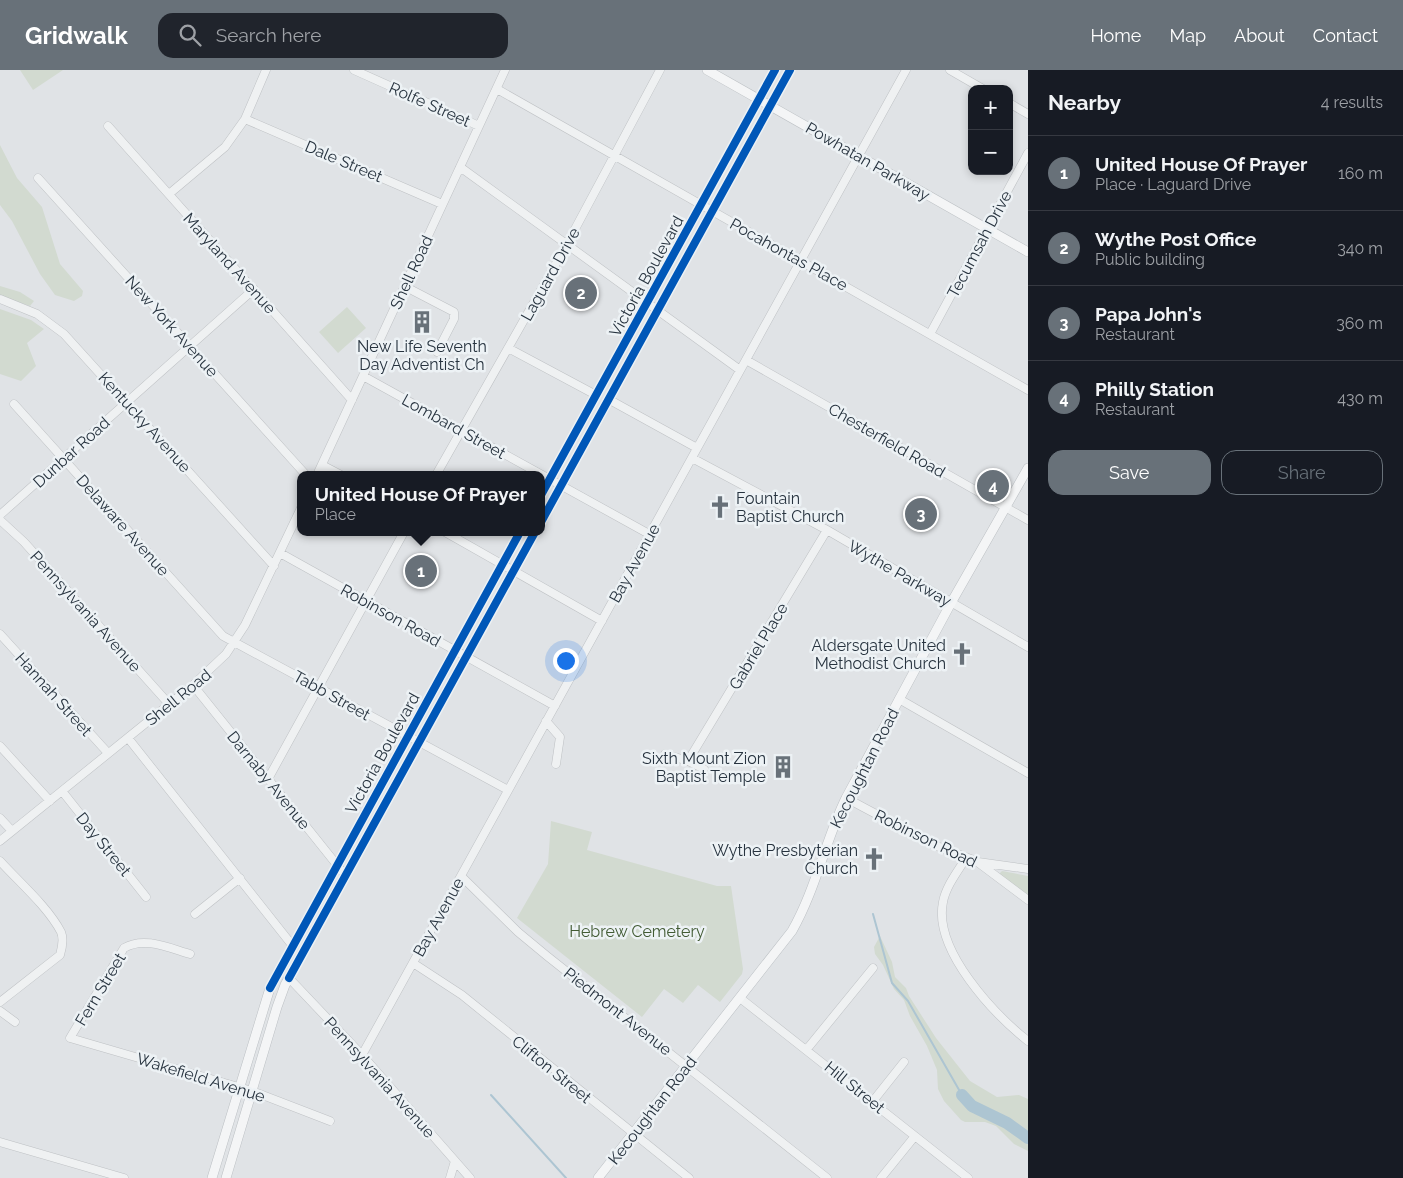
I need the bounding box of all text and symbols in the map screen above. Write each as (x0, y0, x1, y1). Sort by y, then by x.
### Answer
search box (158, 13, 508, 58)
text: Gridwalk (25, 21, 128, 50)
icon: search (176, 21, 204, 49)
text: Search here (216, 24, 321, 46)
text: Home (1090, 25, 1141, 46)
text: Map (1169, 25, 1206, 46)
text: About (1234, 25, 1285, 46)
text: Contact (1313, 25, 1378, 46)
street label: Rolfe Street (386, 78, 474, 131)
map controls (968, 85, 1013, 175)
button: + (968, 85, 1013, 130)
text: Nearby (1048, 90, 1121, 115)
text: 4 results (1321, 93, 1383, 112)
street label: Powhatan Parkway (802, 118, 933, 205)
button: − (968, 130, 1013, 175)
street label: Dale Street (302, 137, 386, 187)
text: United House Of Prayer (1095, 153, 1307, 175)
text: 1 (1060, 164, 1068, 183)
text: 160 m (1338, 164, 1383, 183)
text: Place · Laguard Drive (1095, 175, 1251, 194)
street label: Tecumsah Drive (943, 188, 1016, 301)
street label: Maryland Avenue (179, 209, 280, 318)
street label: Victoria Boulevard (605, 212, 688, 340)
street label: Pocahontas Place (726, 214, 851, 295)
street label: Laguard Drive (517, 224, 584, 324)
text: Wythe Post Office (1095, 228, 1256, 250)
street label: Shell Road (386, 232, 437, 312)
text: 2 (1059, 239, 1069, 258)
text: 340 m (1337, 239, 1383, 258)
text: Public building (1095, 250, 1205, 269)
street label: New York Avenue (121, 272, 222, 381)
pin: 2 (565, 274, 597, 312)
text: Papa John's (1095, 303, 1202, 325)
building icon: New Life Seventh Day Adventist Ch (409, 309, 435, 335)
text: 3 (1060, 314, 1068, 333)
text: 360 m (1336, 314, 1383, 333)
text: Restaurant (1095, 325, 1175, 344)
place label: New Life Seventh Day Adventist Ch (357, 337, 487, 374)
street label: Kentucky Avenue (95, 368, 195, 476)
text: Philly Station (1095, 378, 1214, 400)
text: 4 (1059, 389, 1069, 408)
text: 430 m (1337, 389, 1383, 408)
street label: Lombard Street (399, 390, 510, 463)
street label: Chesterfield Road (825, 399, 949, 482)
text: Restaurant (1095, 400, 1175, 419)
street label: Dunbar Road (29, 413, 114, 492)
button: Save (1048, 450, 1211, 495)
button: Share (1221, 450, 1383, 495)
pin: 4 (977, 467, 1009, 505)
street label: Delaware Avenue (72, 471, 173, 580)
popup (297, 471, 545, 536)
text: United House Of Prayer (315, 483, 527, 505)
place label: Fountain Baptist Church (736, 489, 844, 526)
church icon: Fountain Baptist Church (707, 494, 733, 520)
pin: 3 (905, 495, 937, 533)
text: Place (315, 505, 356, 524)
street label: Bay Avenue (605, 521, 664, 606)
street label: Wythe Parkway (845, 536, 955, 611)
street label: Pennsylvania Avenue (26, 547, 145, 676)
pin: 1 (405, 552, 437, 590)
street label: Robinson Road (337, 580, 444, 651)
street label: Gabriel Place (725, 600, 792, 693)
place label: Aldersgate United Methodist Church (812, 636, 946, 673)
church icon: Aldersgate United Methodist Church (949, 641, 975, 667)
your location (553, 648, 579, 674)
street label: Hannah Street (11, 649, 96, 740)
street label: Shell Road (142, 665, 215, 730)
street label: Tabb Street (290, 667, 374, 725)
street label: Victoria Boulevard (341, 689, 424, 817)
street label: Kecoughtan Road (826, 705, 903, 831)
street label: Darnaby Avenue (223, 727, 314, 833)
place label: Sixth Mount Zion Baptist Temple (642, 749, 766, 786)
building icon: Sixth Mount Zion Baptist Temple (770, 754, 796, 780)
street label: Robinson Road (872, 805, 980, 871)
street label: Day Street (72, 809, 135, 881)
place label: Wythe Presbyterian Church (712, 841, 858, 878)
church icon: Wythe Presbyterian Church (861, 846, 887, 872)
street label: Bay Avenue (409, 875, 468, 960)
park label: Hebrew Cemetery (569, 922, 705, 941)
street label: Fern Street (71, 949, 130, 1029)
street label: Piedmont Avenue (560, 963, 675, 1059)
street label: Pennsylvania Avenue (320, 1013, 439, 1142)
street label: Clifton Street (508, 1032, 596, 1108)
street label: Wakefield Avenue (134, 1049, 267, 1106)
street label: Kecoughtan Road (604, 1052, 701, 1168)
street label: Hill Street (821, 1057, 889, 1118)

